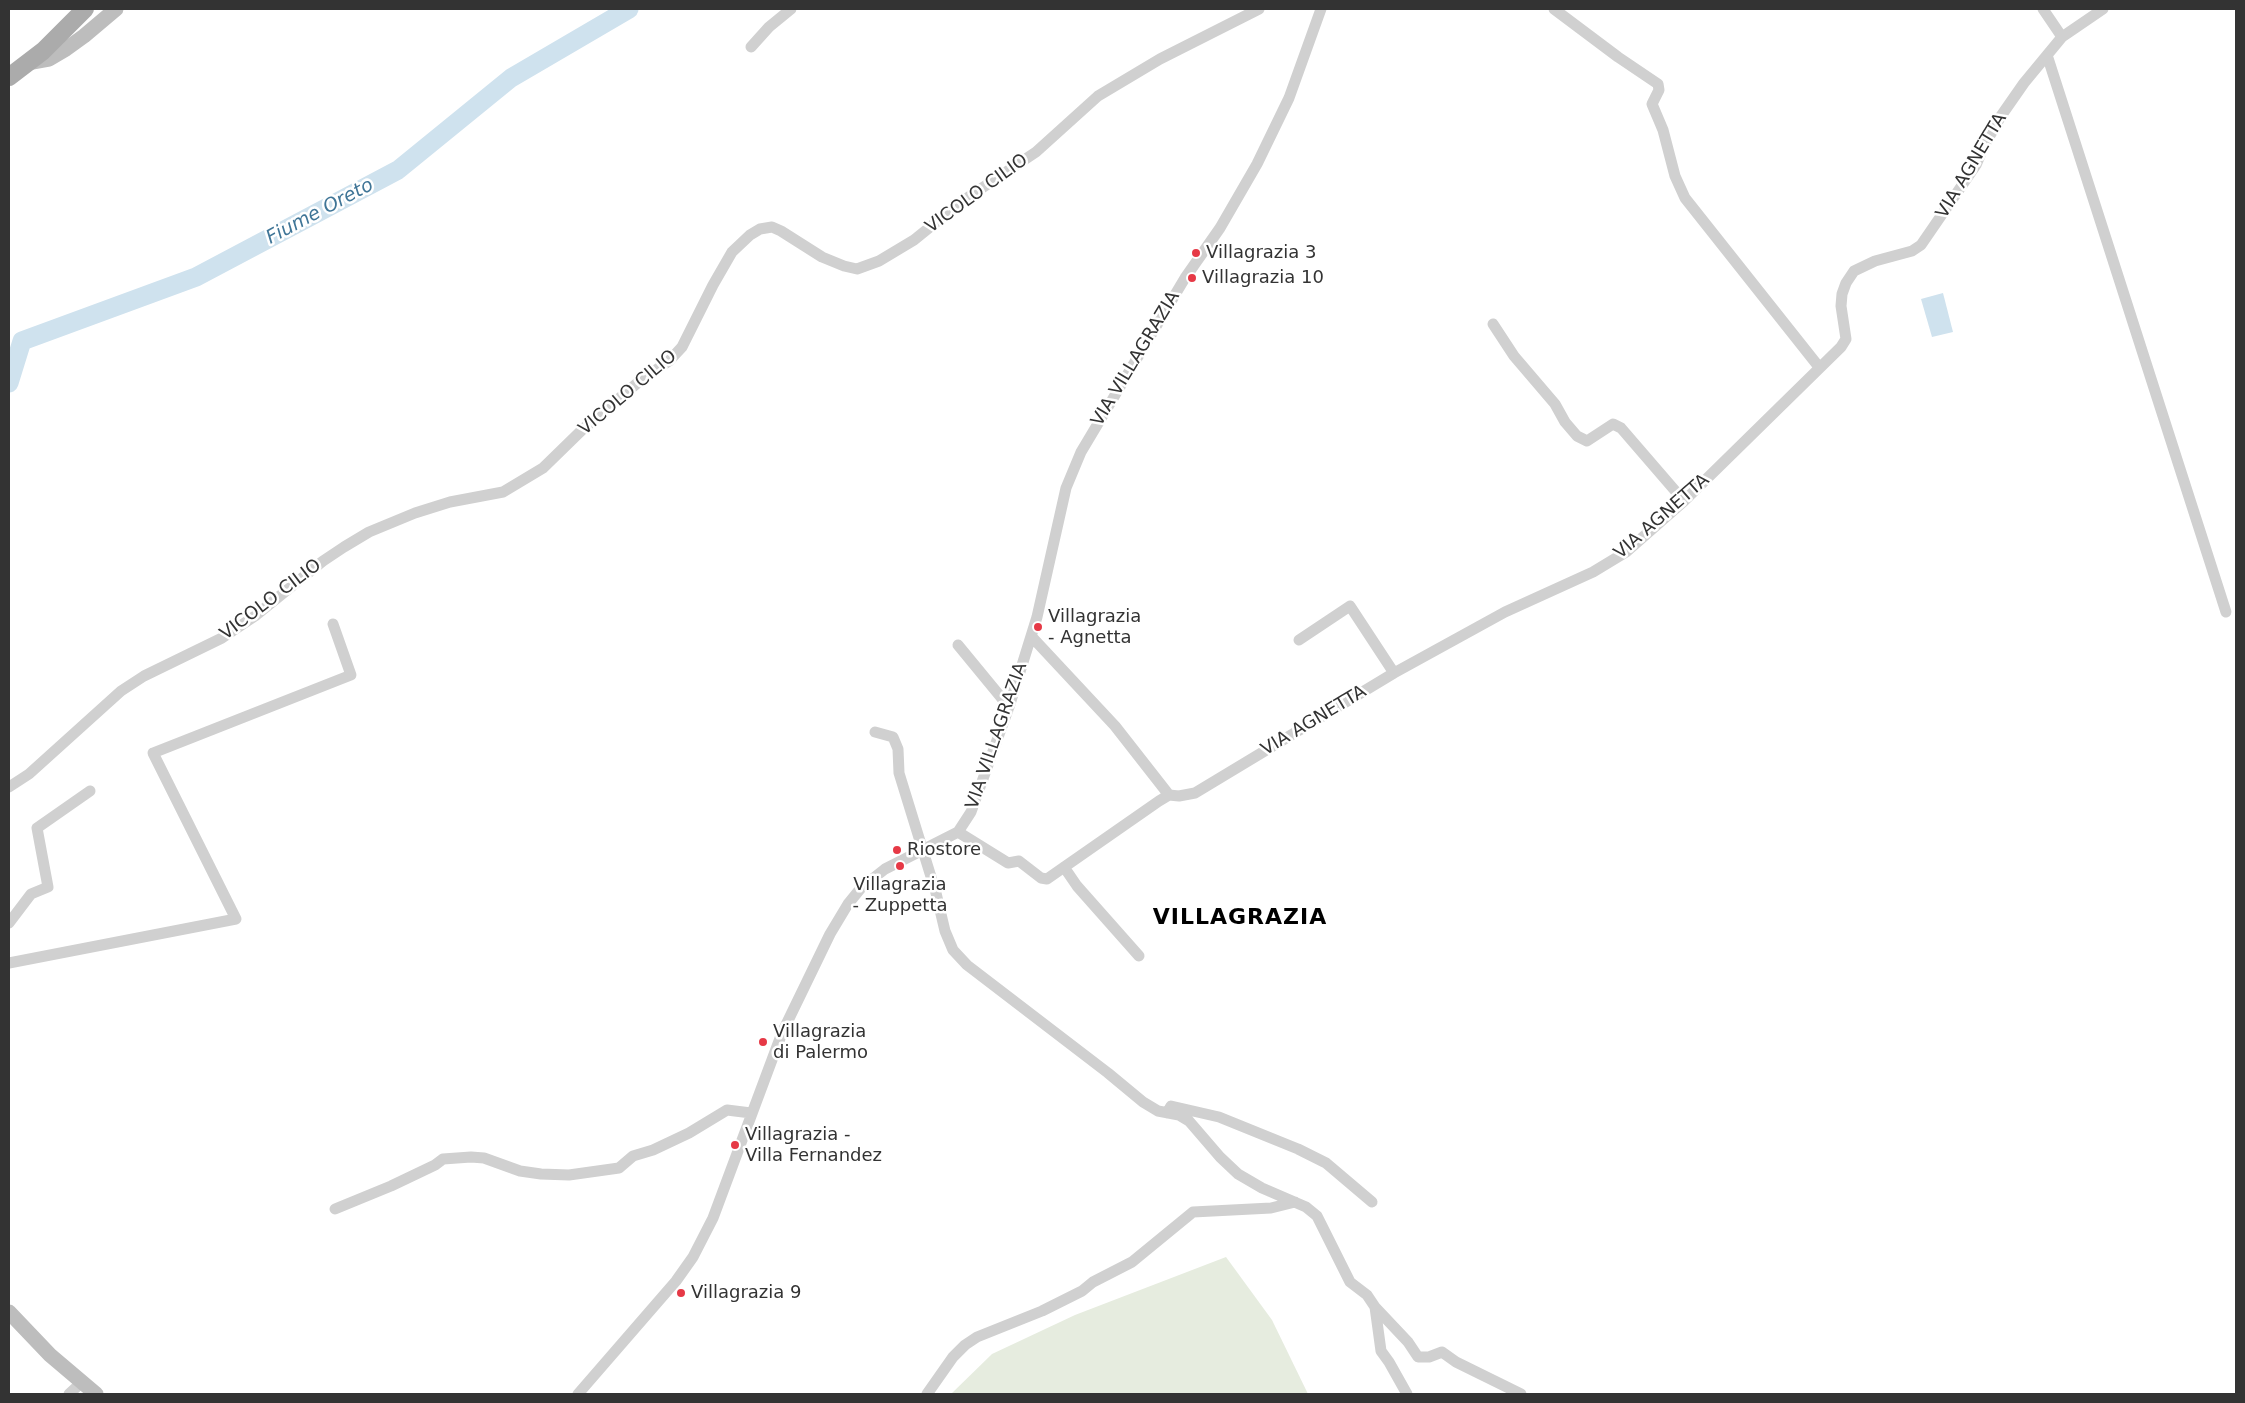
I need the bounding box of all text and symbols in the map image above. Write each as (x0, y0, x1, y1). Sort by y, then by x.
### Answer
street label: VIA AGNETTA (1932, 109, 2012, 223)
street label: VICOLO CILIO (922, 150, 1032, 238)
water label: Fiume Oreto (263, 174, 377, 250)
place label: Villagrazia 3 (1206, 242, 1316, 264)
marker: Villagrazia 3 (1190, 247, 1202, 259)
place label: Villagrazia 10 (1202, 267, 1324, 289)
marker: Villagrazia 10 (1186, 272, 1198, 284)
street label: VIA VILLAGRAZIA (1087, 288, 1185, 430)
street label: VICOLO CILIO (575, 346, 681, 440)
street label: VIA AGNETTA (1610, 470, 1714, 564)
street label: VICOLO CILIO (216, 555, 326, 645)
place label: Villagrazia - Agnetta (1048, 606, 1141, 649)
marker: Villagrazia - Agnetta (1032, 621, 1044, 633)
street label: VIA VILLAGRAZIA (962, 660, 1032, 812)
street label: VIA AGNETTA (1257, 681, 1371, 761)
place label: Riostore (907, 839, 981, 861)
marker: Riostore (891, 844, 903, 856)
marker: Villagrazia - Zuppetta (894, 860, 906, 872)
place label: Villagrazia - Zuppetta (852, 874, 948, 916)
district label: VILLAGRAZIA (1151, 905, 1329, 931)
place label: Villagrazia di Palermo (773, 1021, 868, 1064)
marker: Villagrazia di Palermo (757, 1036, 769, 1048)
place label: Villagrazia - Villa Fernandez (745, 1124, 882, 1166)
marker: Villagrazia - Villa Fernandez (729, 1139, 741, 1151)
place label: Villagrazia 9 (691, 1282, 801, 1304)
marker: Villagrazia 9 (675, 1287, 687, 1299)

